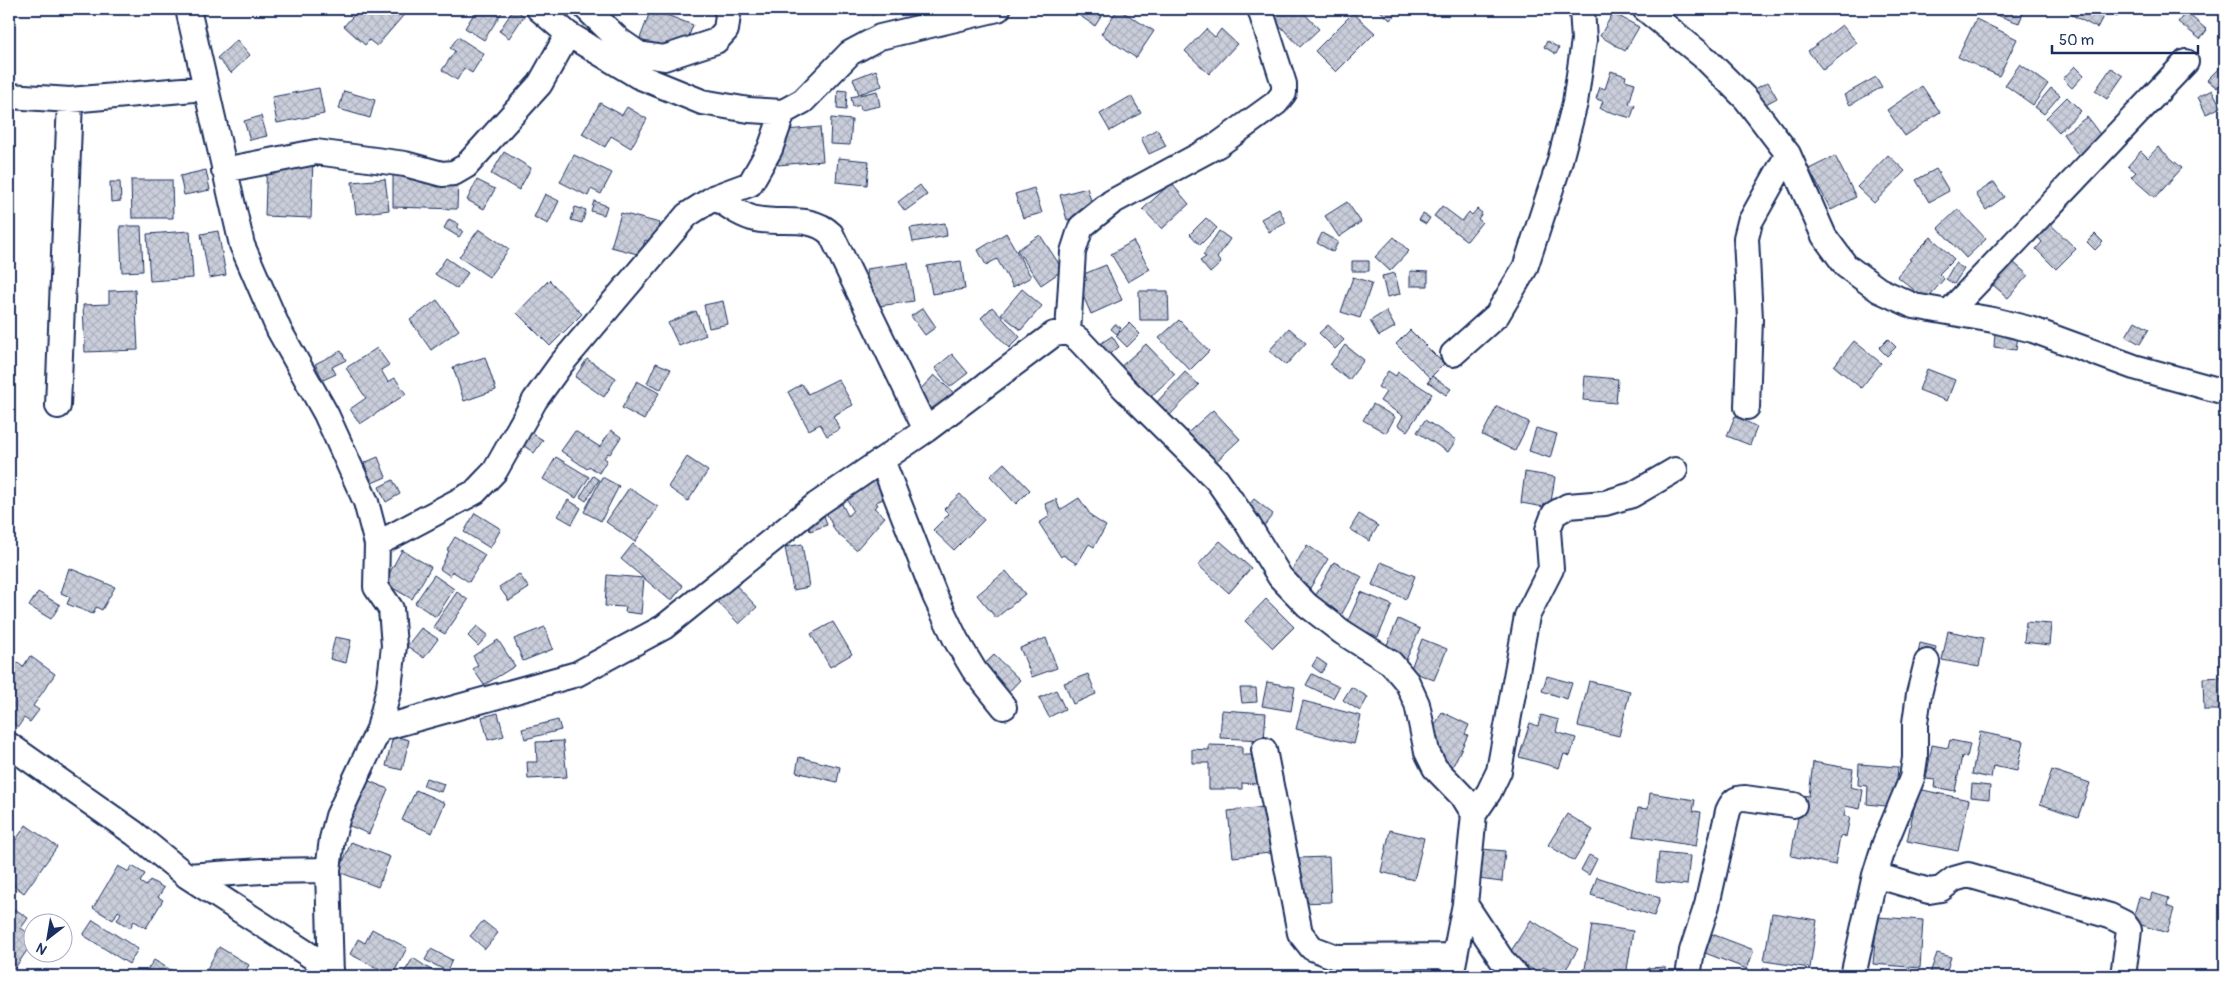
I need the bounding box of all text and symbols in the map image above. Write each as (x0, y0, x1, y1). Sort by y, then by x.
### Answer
scale bar (2052, 22, 2198, 54)
text: 50 m (2059, 31, 2094, 50)
north arrow (22, 912, 72, 962)
text: N (33, 939, 50, 958)

